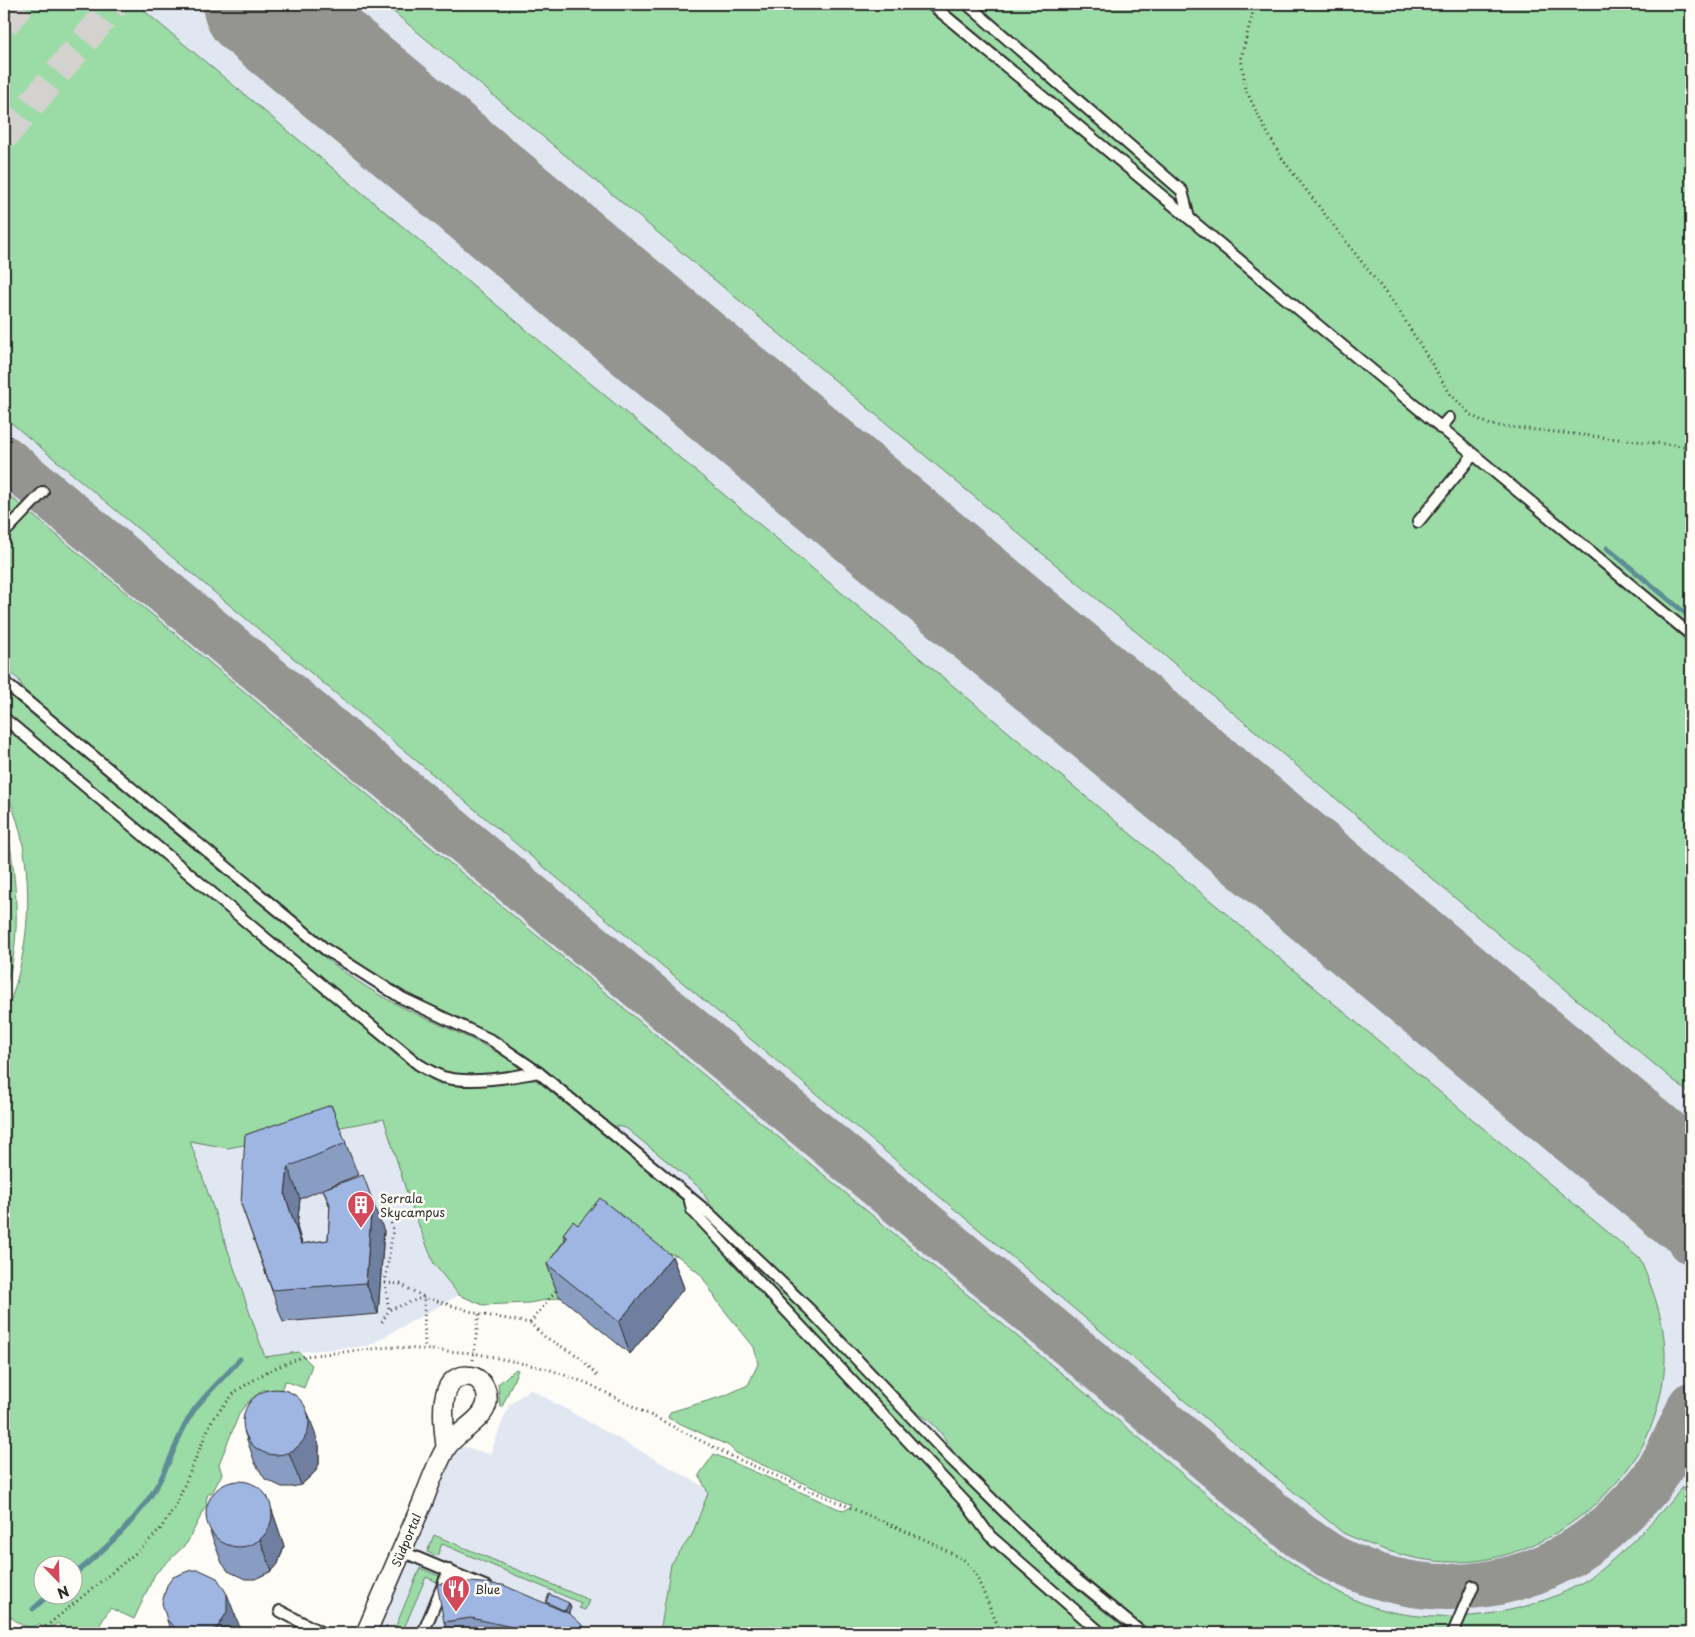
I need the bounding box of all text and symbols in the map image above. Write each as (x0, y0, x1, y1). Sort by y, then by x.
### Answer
place label: Serrala Skycampus (380, 1189, 446, 1221)
building icon: Serrala Skycampus (346, 1190, 376, 1229)
street label: Südportal (387, 1510, 425, 1570)
north arrow (32, 1554, 82, 1604)
restaurant icon: Blue (441, 1574, 471, 1613)
place label: Blue (475, 1580, 501, 1598)
text: N (54, 1581, 72, 1604)

